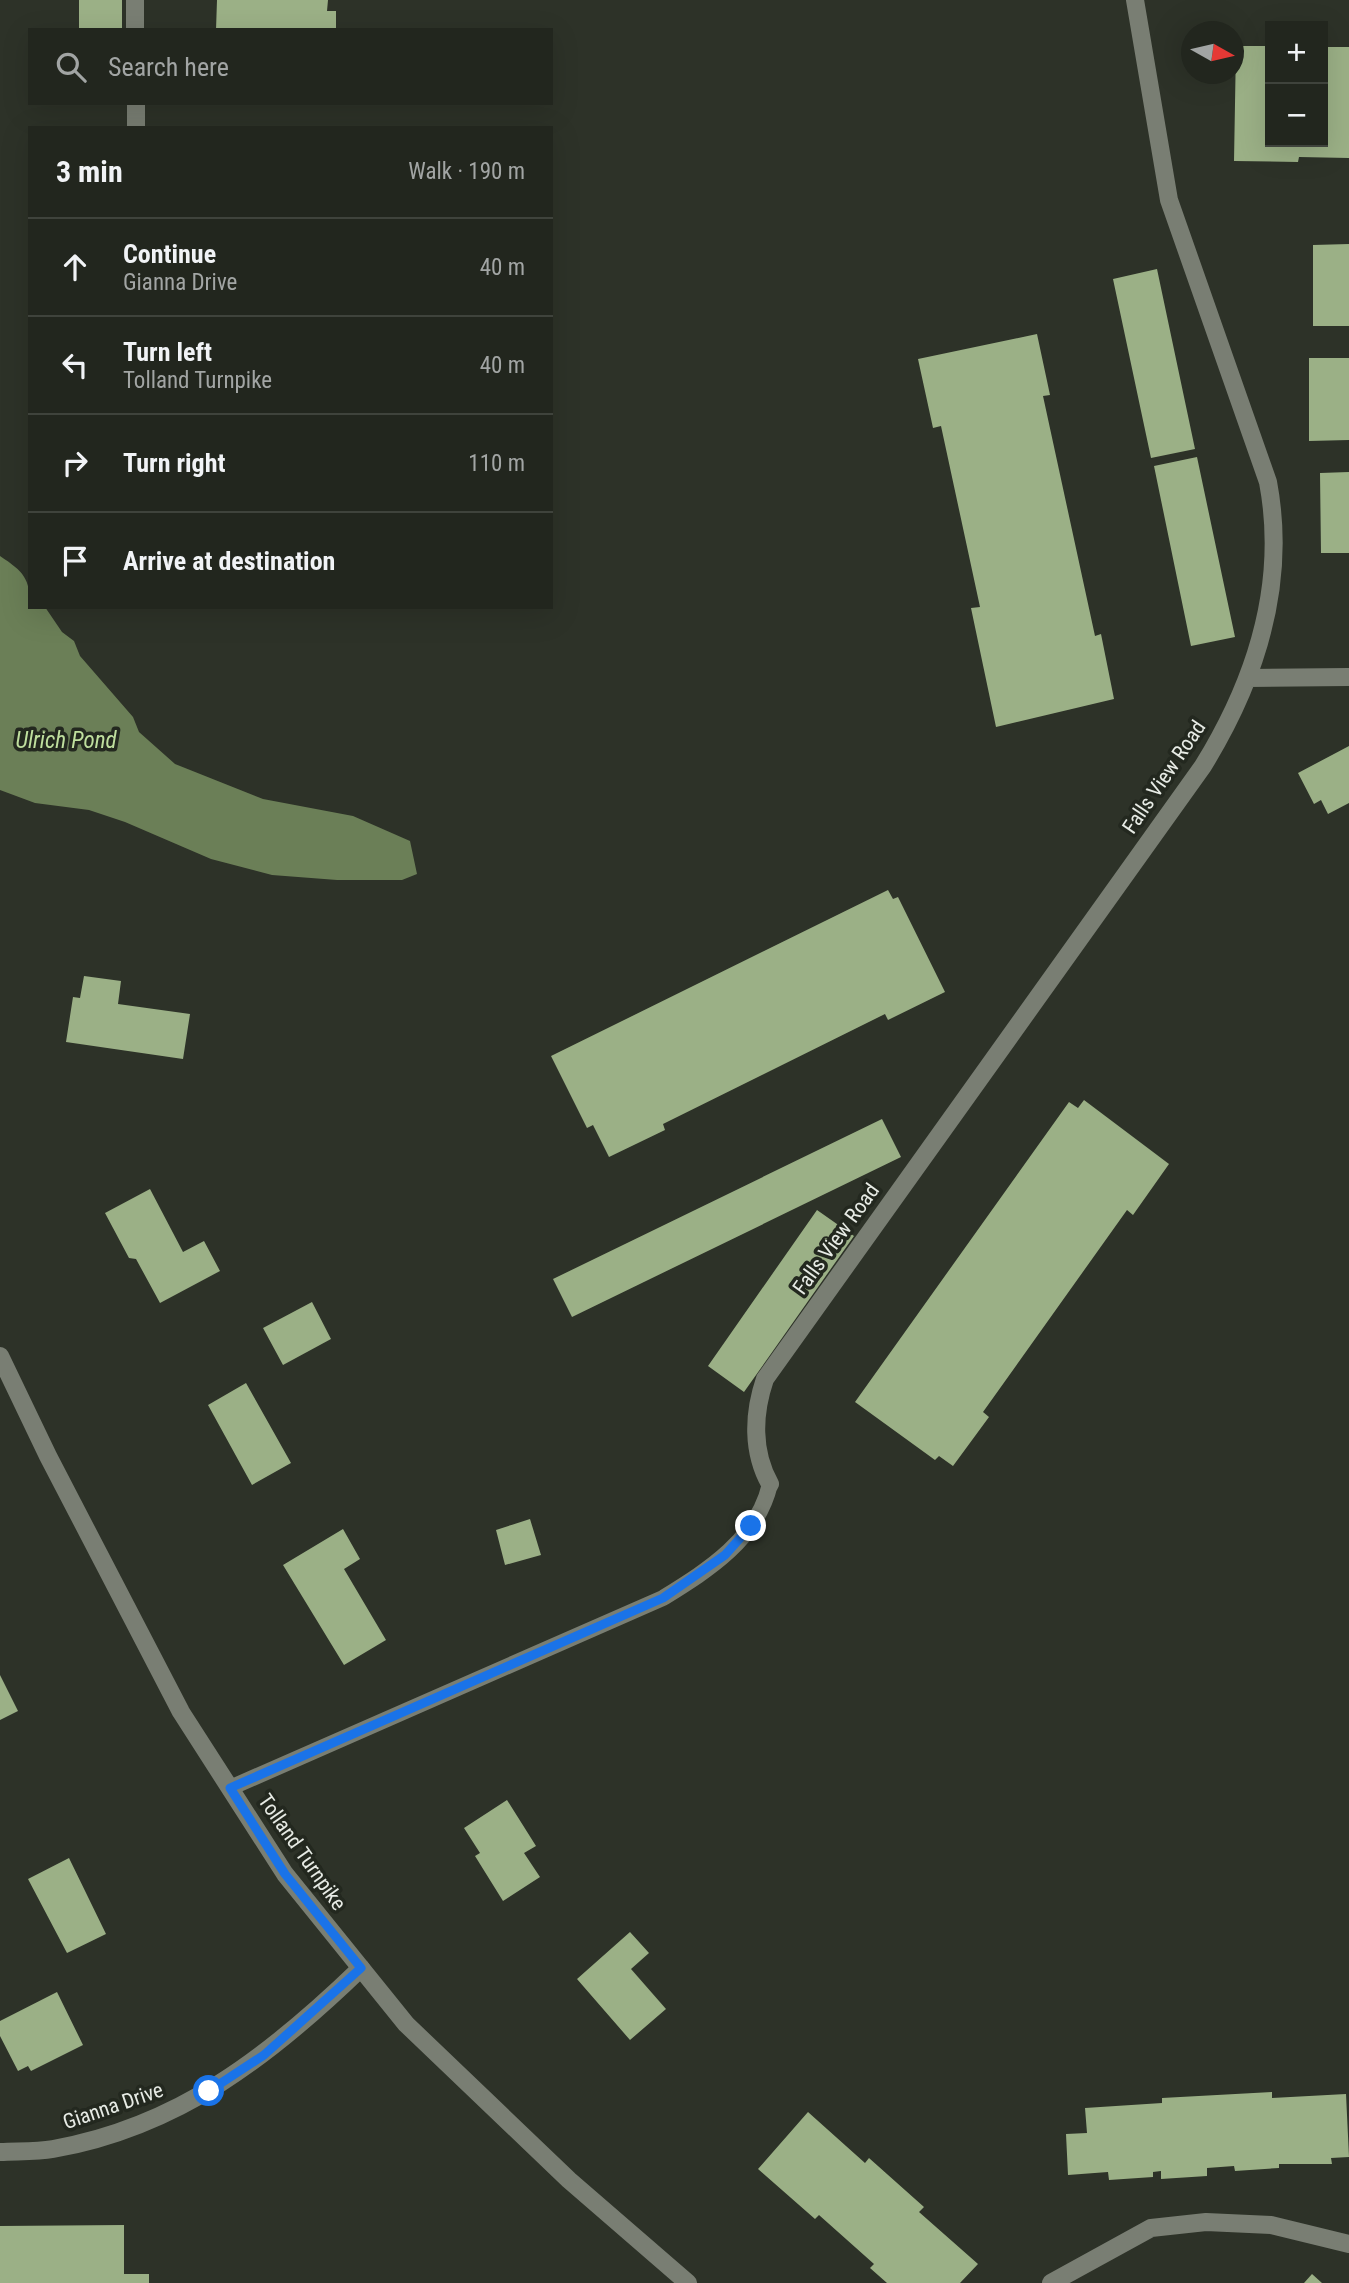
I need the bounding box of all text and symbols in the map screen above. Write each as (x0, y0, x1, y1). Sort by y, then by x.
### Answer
north arrow (1181, 21, 1244, 84)
map controls (1265, 21, 1328, 147)
button: + (1265, 21, 1328, 84)
search box (28, 28, 553, 105)
icon: search (52, 48, 90, 86)
text: Search here (108, 52, 229, 82)
button: − (1265, 84, 1328, 147)
text: 3 min (56, 154, 123, 189)
text: Walk · 190 m (408, 158, 525, 185)
text: Continue (123, 239, 216, 269)
icon: ahead (56, 248, 94, 286)
text: 40 m (480, 254, 525, 281)
text: Gianna Drive (123, 269, 237, 296)
text: Turn left (123, 337, 212, 367)
icon: left (56, 346, 94, 384)
text: 40 m (480, 352, 525, 379)
text: Tolland Turnpike (123, 367, 272, 394)
icon: right (56, 444, 94, 482)
text: Turn right (123, 448, 225, 478)
text: 110 m (468, 450, 525, 477)
icon: arrive (56, 542, 94, 580)
text: Arrive at destination (123, 546, 335, 576)
street label: Falls View Road (1117, 716, 1211, 838)
water label: Ulrich Pond (15, 727, 118, 754)
street label: Falls View Road (788, 1179, 884, 1299)
route end (735, 1510, 766, 1541)
street label: Tolland Turnpike (253, 1789, 351, 1915)
route start (193, 2075, 224, 2106)
street label: Gianna Drive (60, 2078, 166, 2134)

